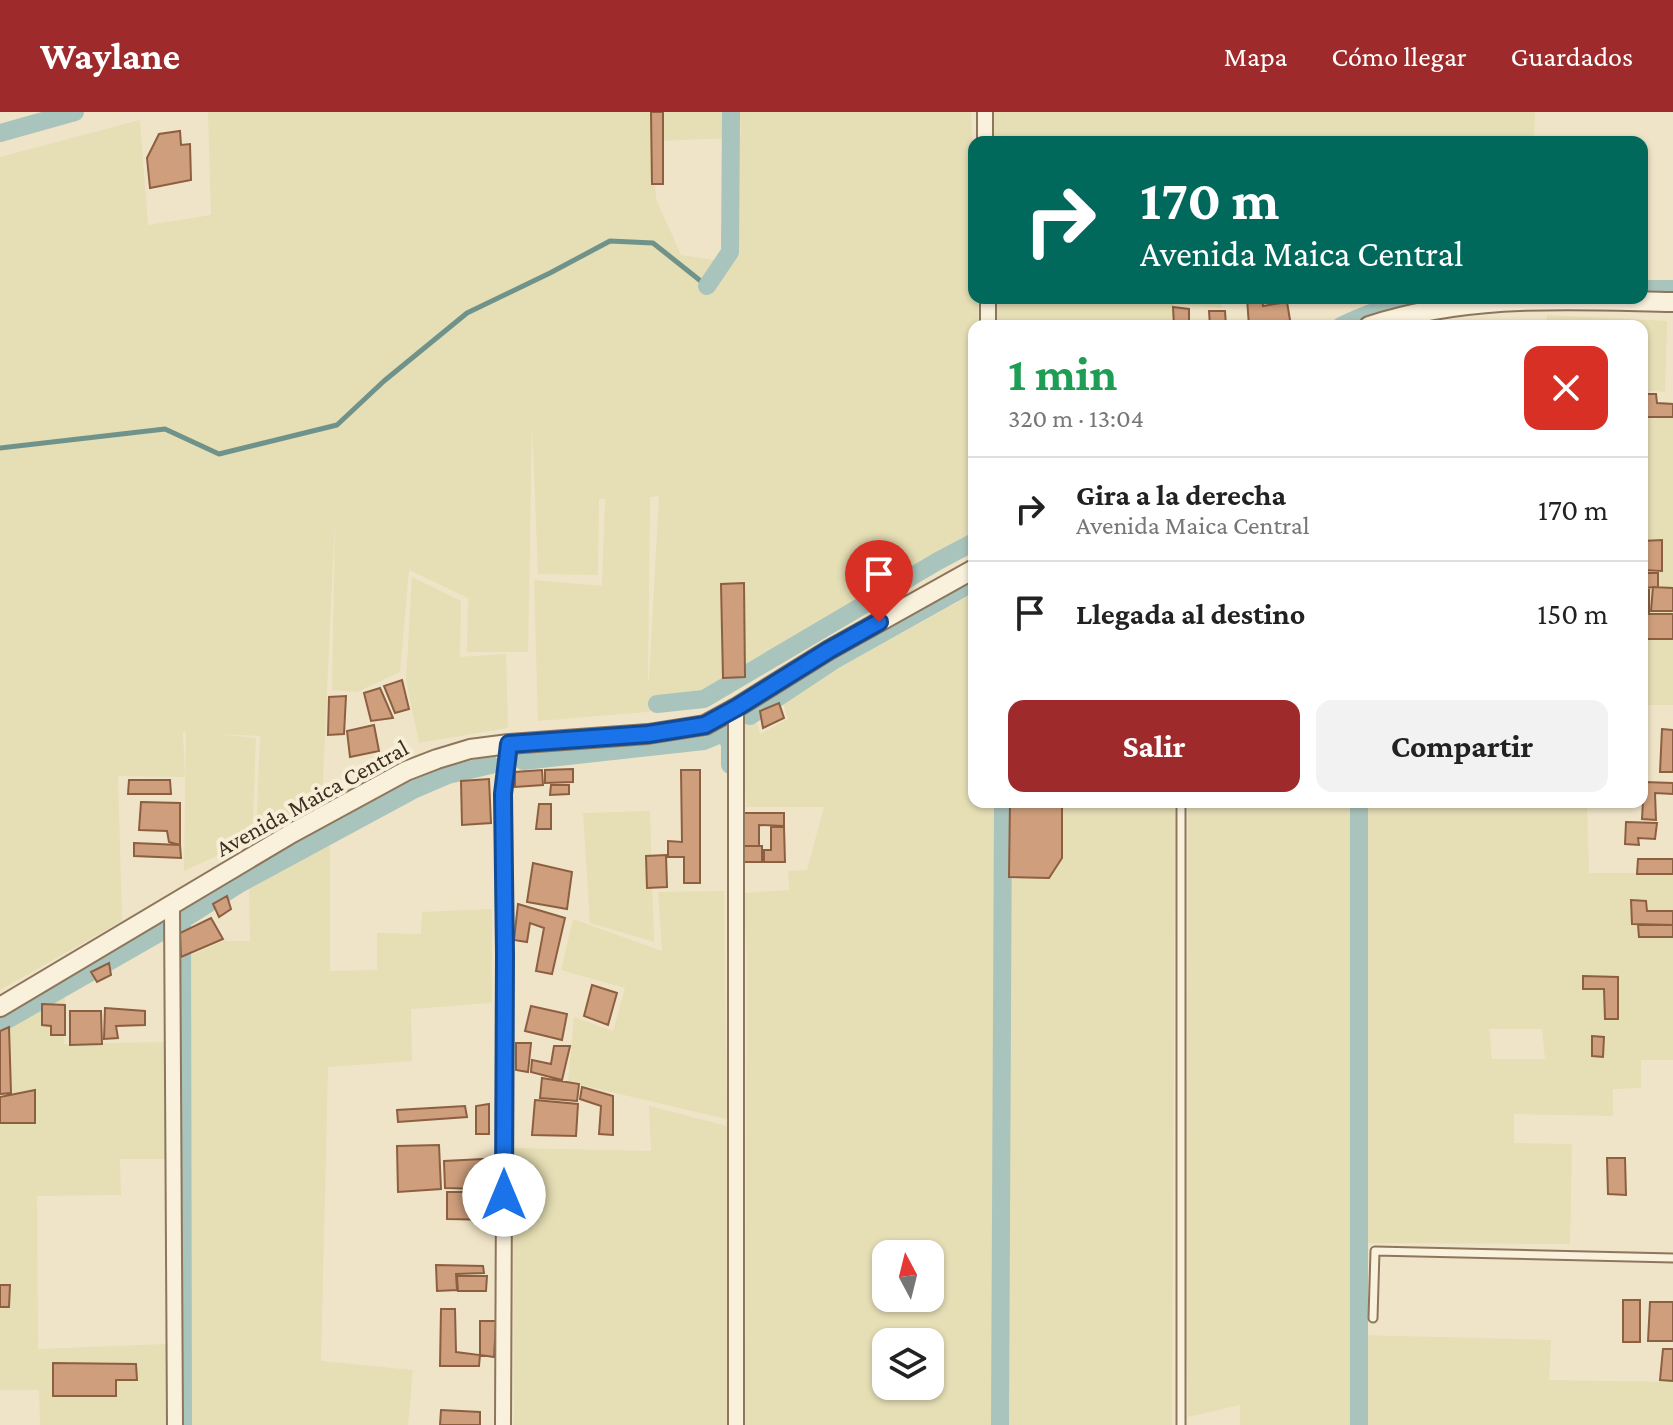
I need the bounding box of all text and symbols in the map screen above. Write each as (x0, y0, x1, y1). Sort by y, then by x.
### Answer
text: Waylane (40, 35, 180, 77)
text: Mapa (1224, 41, 1288, 72)
text: Cómo llegar (1332, 41, 1467, 72)
text: Guardados (1511, 41, 1633, 72)
icon: right (1008, 168, 1112, 272)
text: 170 m (1140, 169, 1279, 231)
text: Avenida Maica Central (1140, 234, 1464, 274)
button: close (1524, 346, 1608, 430)
text: 1 min (1008, 347, 1117, 400)
text: 320 m · 13:04 (1008, 404, 1144, 433)
text: Gira a la derecha (1076, 478, 1286, 511)
icon: right (1008, 487, 1052, 531)
text: 170 m (1538, 493, 1608, 526)
text: Avenida Maica Central (1076, 511, 1310, 540)
pin (845, 540, 913, 622)
icon: arrive (857, 552, 901, 596)
icon: arrive (1008, 591, 1052, 635)
text: Llegada al destino (1076, 597, 1305, 630)
text: 150 m (1537, 597, 1608, 630)
button: Salir (1008, 700, 1300, 792)
button: Compartir (1316, 700, 1608, 792)
street label: Avenida Maica Central (211, 733, 413, 862)
position arrow (462, 1153, 546, 1237)
north arrow (872, 1240, 944, 1312)
map controls (872, 1240, 944, 1400)
button: layers (872, 1328, 944, 1400)

